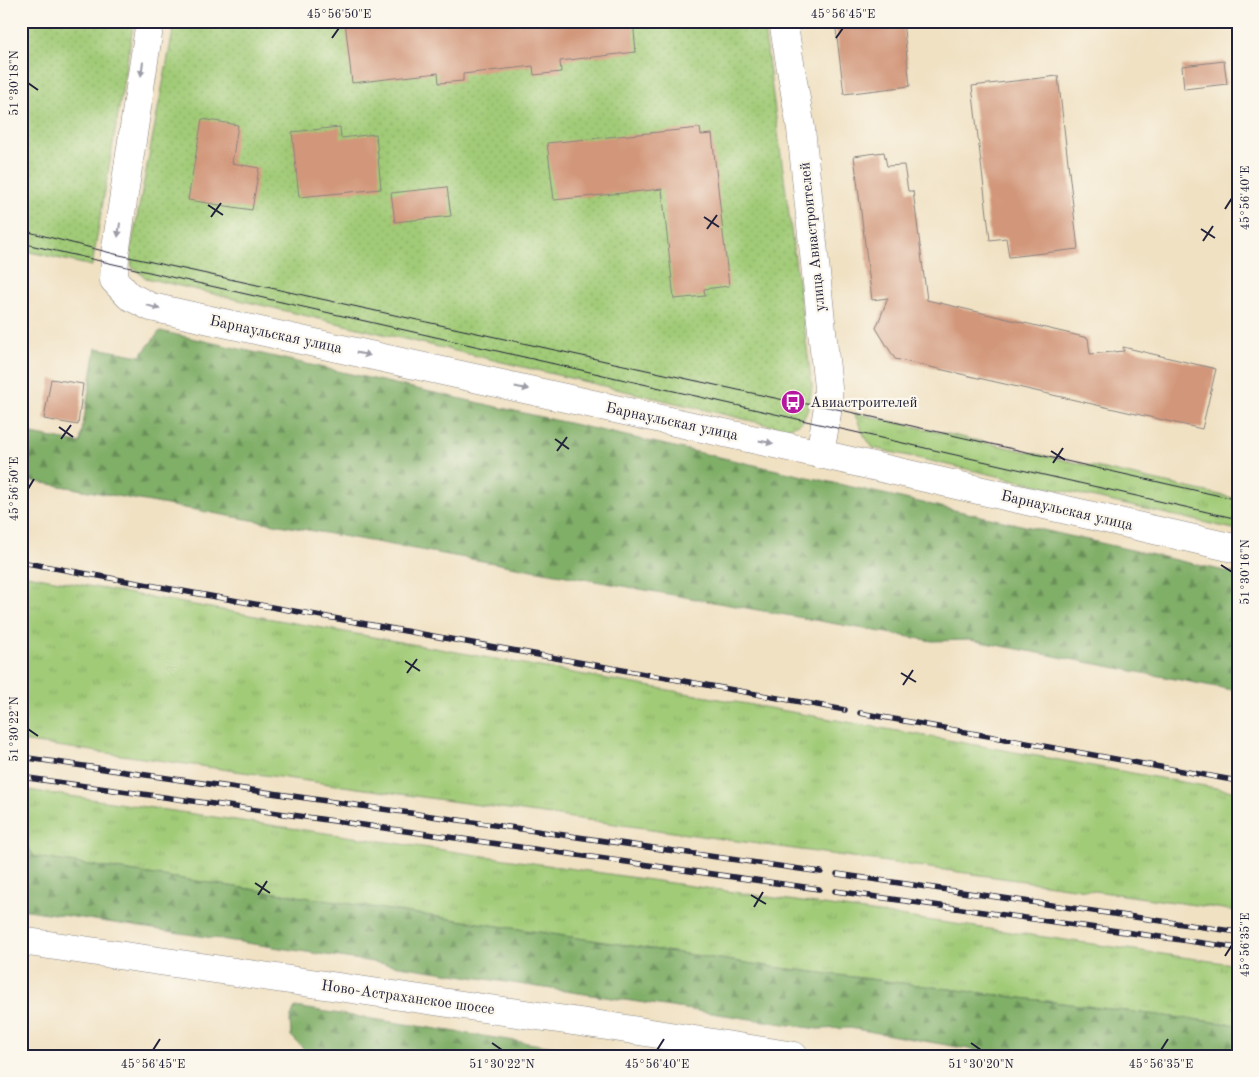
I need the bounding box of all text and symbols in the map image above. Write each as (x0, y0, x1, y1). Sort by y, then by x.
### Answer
text: 45°56'50"E (307, 8, 371, 21)
text: 45°56'45"E (811, 8, 875, 21)
text: 51°30'18"N (8, 50, 21, 116)
one-way arrow (138, 62, 146, 78)
street label: улица Авиастроителей (798, 161, 829, 312)
text: 45°56'40"E (1239, 166, 1252, 230)
one-way arrow (115, 223, 123, 239)
one-way arrow (146, 303, 161, 311)
street label: Барнаульская улица (208, 314, 344, 357)
one-way arrow (356, 350, 372, 358)
one-way arrow (514, 385, 530, 393)
bus stop icon: Авиастроителей (780, 389, 806, 415)
place label: Авиастроителей (810, 396, 918, 411)
street label: Барнаульская улица (604, 401, 740, 444)
one-way arrow (758, 438, 774, 446)
text: 45°56'50"E (8, 457, 21, 521)
street label: Барнаульская улица (999, 489, 1135, 534)
text: 51°30'16"N (1239, 539, 1252, 605)
text: 51°30'22"N (8, 696, 21, 762)
text: 45°56'35"E (1239, 913, 1252, 977)
street label: Ново-Астраханское шоссе (320, 979, 495, 1018)
text: 45°56'45"E (121, 1058, 185, 1071)
text: 51°30'22"N (469, 1058, 535, 1071)
text: 45°56'40"E (625, 1058, 689, 1071)
text: 51°30'20"N (948, 1058, 1014, 1071)
text: 45°56'35"E (1129, 1058, 1193, 1071)

